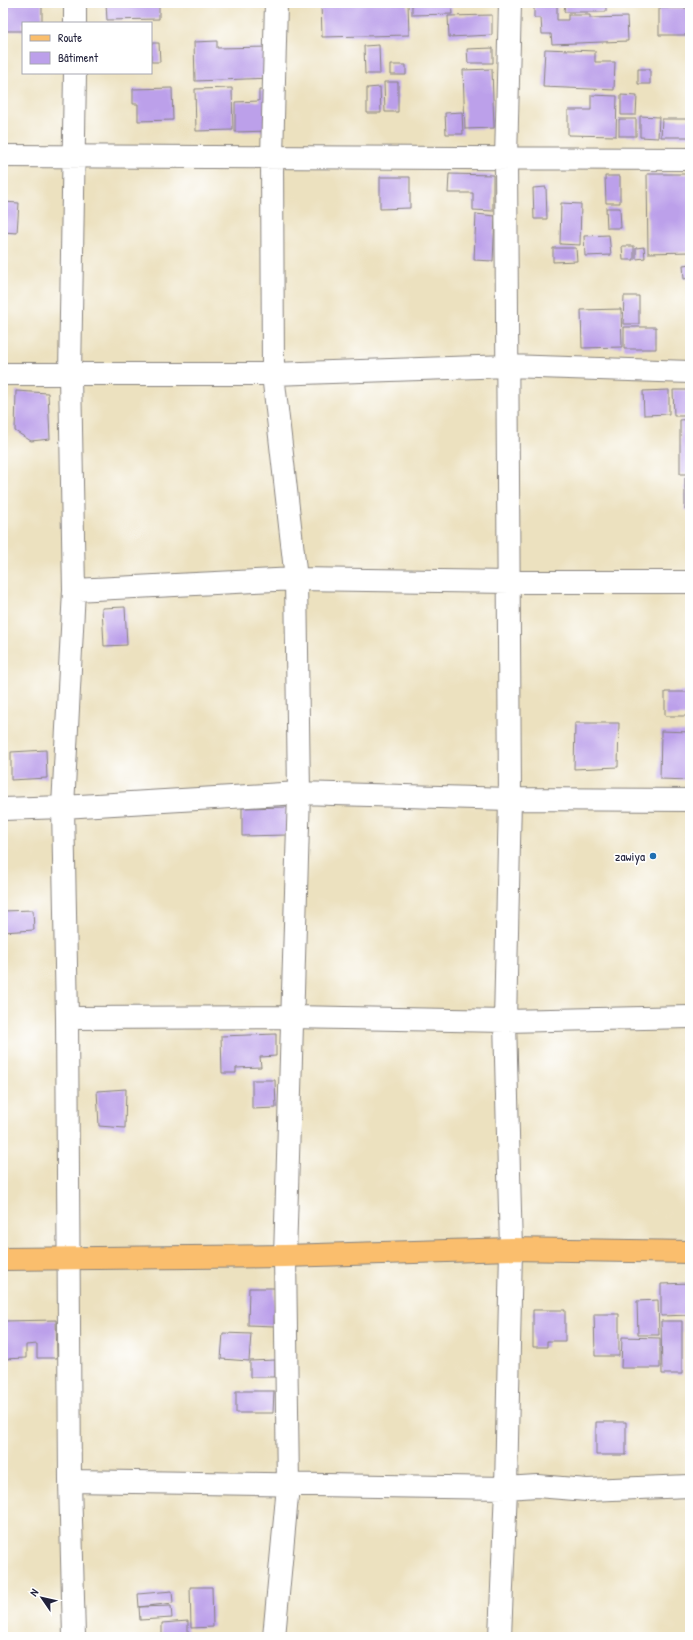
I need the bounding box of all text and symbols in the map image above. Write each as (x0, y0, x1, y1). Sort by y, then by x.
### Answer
legend (22, 22, 152, 74)
text: Route (58, 29, 82, 46)
text: Bâtiment (58, 49, 99, 66)
place label: zawiya (615, 847, 645, 865)
marker: zawiya (648, 851, 658, 861)
north arrow (22, 1578, 62, 1618)
text: N (26, 1586, 41, 1599)

